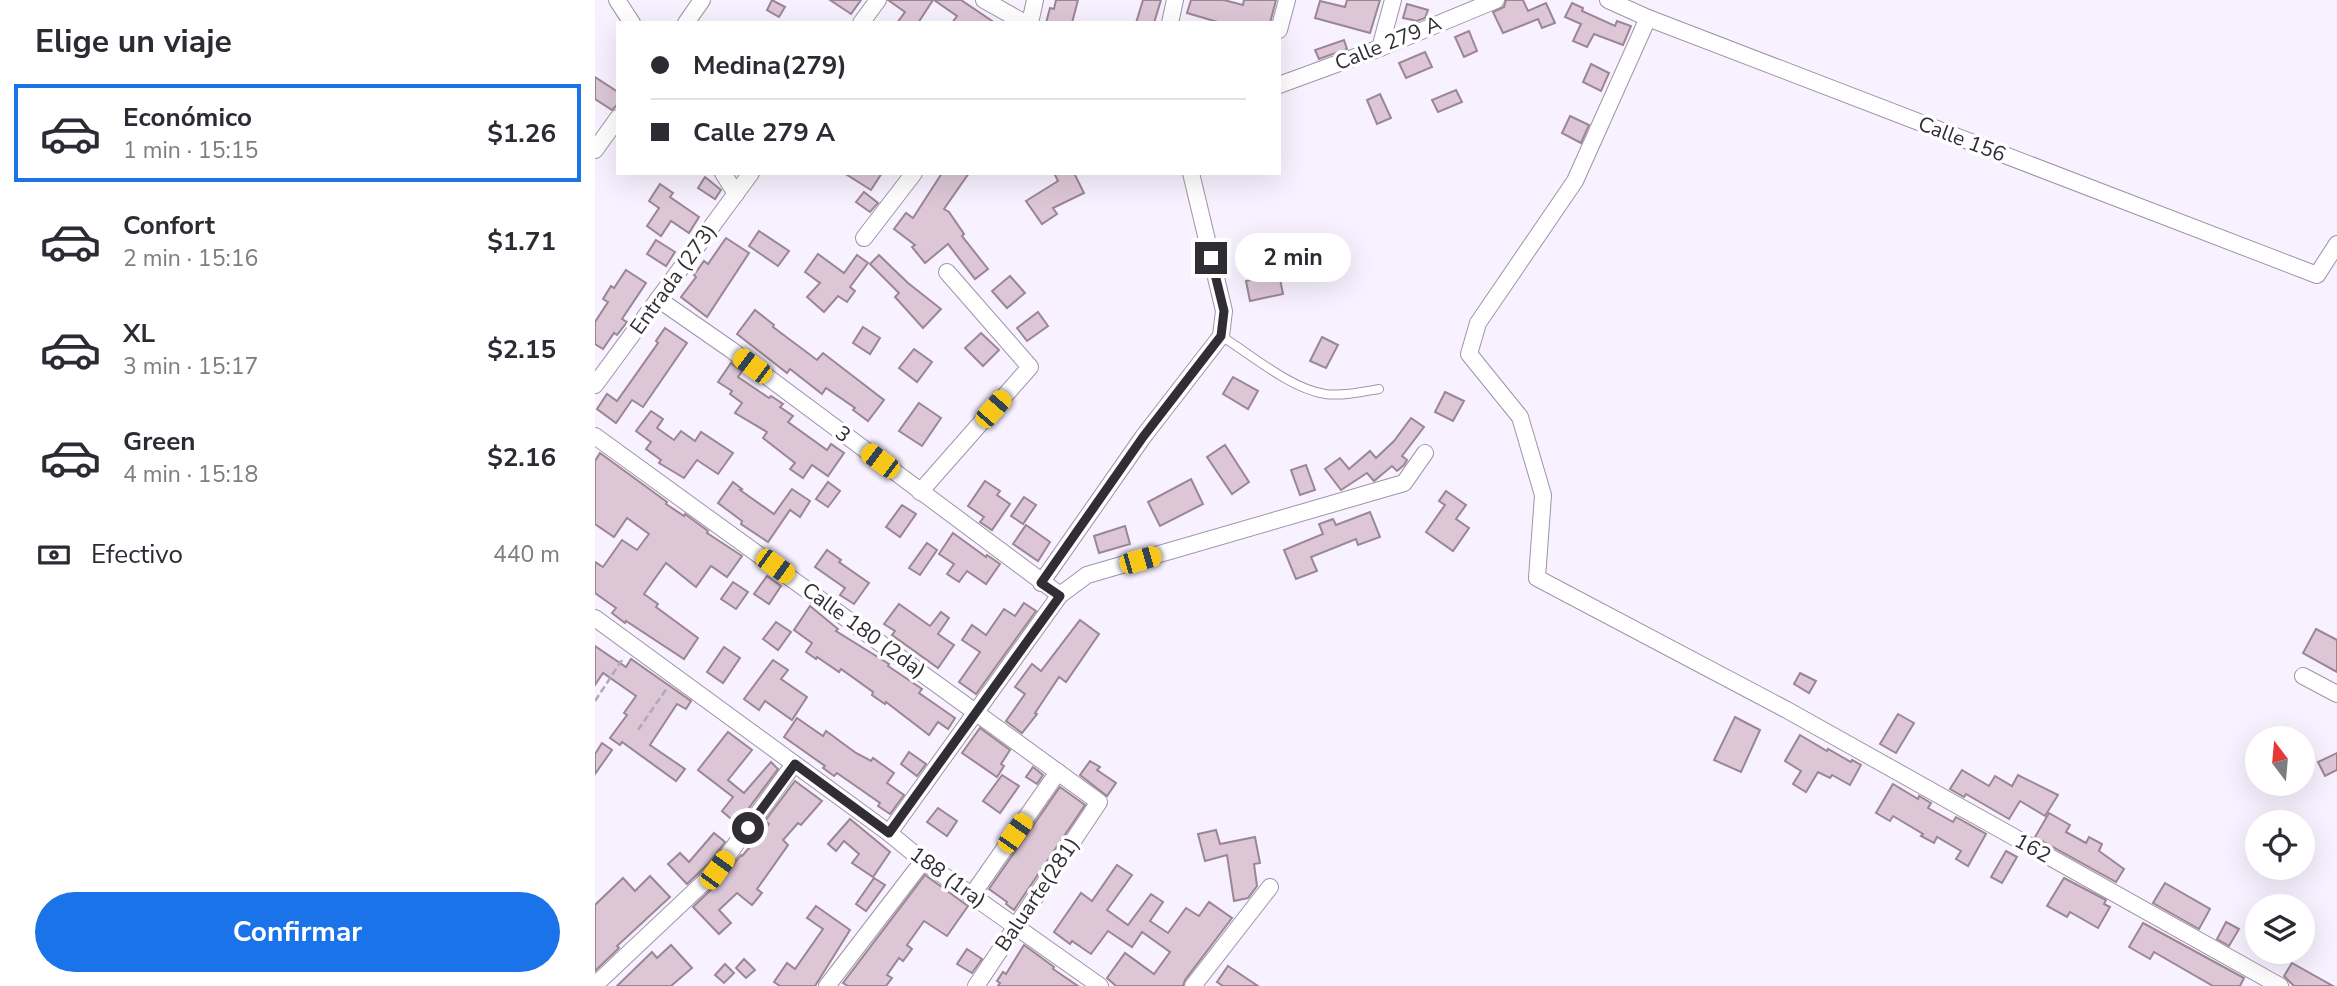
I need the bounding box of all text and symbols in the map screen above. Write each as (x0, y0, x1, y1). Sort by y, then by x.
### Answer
street label: Calle 279 A (1331, 9, 1445, 77)
text: Elige un viaje (35, 20, 232, 63)
text: Medina(279) (693, 48, 847, 83)
text: Económico (123, 100, 252, 135)
icon: car (39, 102, 102, 165)
street label: Calle 156 (1914, 110, 2010, 168)
text: Calle 279 A (693, 115, 835, 150)
text: $1.26 (487, 116, 556, 151)
text: 1 min · 15:15 (123, 135, 258, 166)
text: Confort (123, 208, 215, 243)
icon: car (39, 210, 102, 273)
street label: Entrada (273) (623, 218, 723, 340)
text: $1.71 (487, 224, 556, 259)
callout: 2 min (1235, 233, 1351, 282)
route end (1195, 242, 1227, 274)
text: 2 min (1263, 242, 1323, 273)
text: 2 min · 15:16 (123, 243, 258, 274)
text: XL (123, 316, 155, 351)
icon: car (39, 318, 102, 381)
text: $2.15 (487, 332, 556, 367)
car (729, 345, 776, 387)
text: 3 min · 15:17 (123, 351, 258, 382)
car (972, 386, 1015, 432)
street label: 3 (830, 419, 856, 449)
text: Green (123, 424, 196, 459)
icon: car (39, 426, 102, 489)
text: $2.16 (487, 440, 556, 475)
car (857, 440, 904, 482)
text: 4 min · 15:18 (123, 459, 258, 490)
icon: cash (35, 536, 73, 574)
text: Efectivo (91, 537, 183, 572)
text: 440 m (493, 539, 560, 570)
car (1117, 544, 1164, 576)
car (752, 545, 799, 587)
street label: Calle 180 (2da) (797, 576, 931, 684)
north arrow (2245, 726, 2315, 796)
map controls (2245, 726, 2315, 964)
car (995, 810, 1036, 856)
button: locate (2245, 810, 2315, 880)
route start (732, 812, 764, 844)
street label: 162 (2010, 827, 2056, 869)
street label: Baluarte(281) (988, 831, 1086, 957)
street label: 188 (1ra) (904, 840, 992, 914)
car (697, 847, 738, 893)
button: Confirmar (35, 892, 560, 972)
button: layers (2245, 894, 2315, 964)

